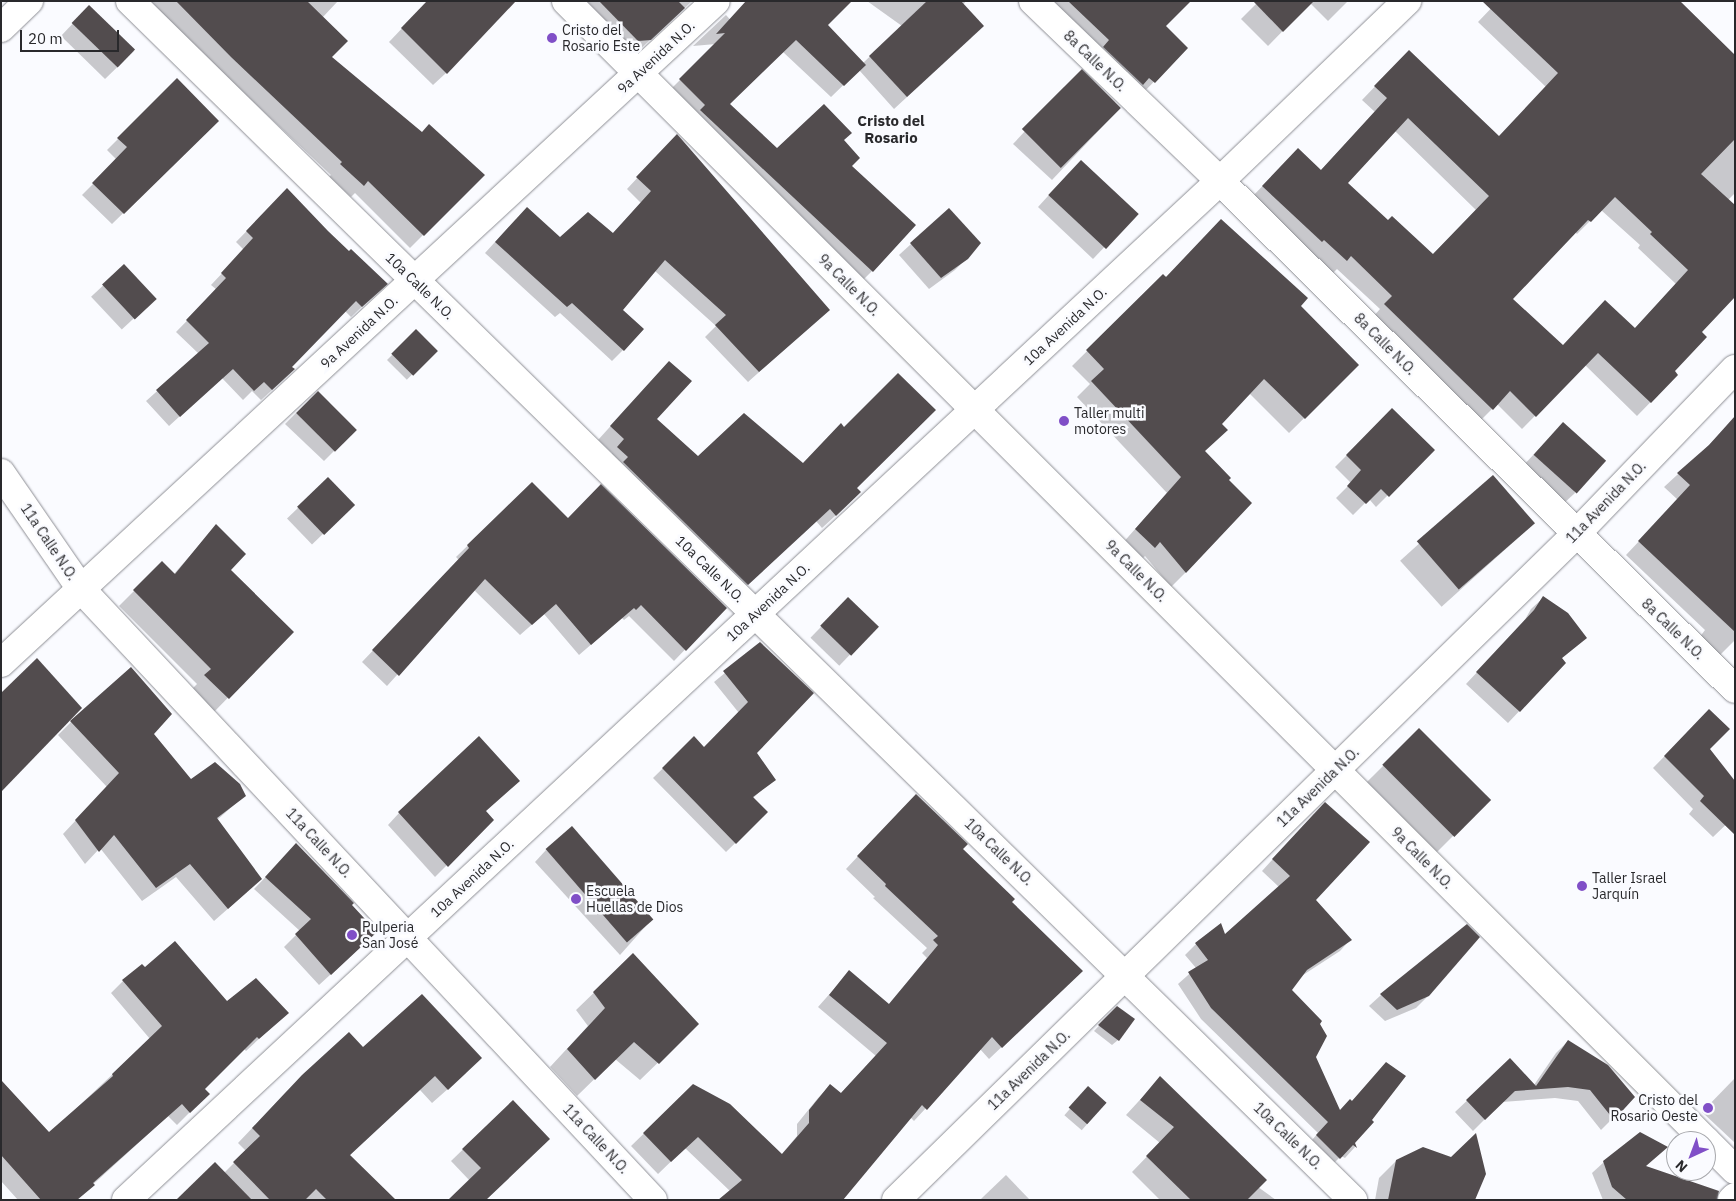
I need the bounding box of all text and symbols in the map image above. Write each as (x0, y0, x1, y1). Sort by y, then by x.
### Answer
street label: 9a Avenida N.O. (614, 17, 698, 97)
scale bar (22, 20, 121, 52)
place label: Cristo del Rosario Este (562, 22, 640, 54)
street label: 8a Calle N.O. (1060, 27, 1130, 95)
text: 20 m (28, 29, 63, 48)
marker: Cristo del Rosario Este (546, 32, 558, 44)
district label: Cristo del Rosario (857, 111, 925, 146)
street label: 10a Calle N.O. (382, 249, 458, 323)
street label: 9a Calle N.O. (815, 251, 883, 319)
street label: 10a Avenida N.O. (1020, 283, 1110, 369)
street label: 9a Avenida N.O. (317, 292, 401, 372)
street label: 8a Calle N.O. (1351, 310, 1419, 378)
place label: Taller multi motores (1074, 405, 1145, 438)
marker: Taller multi motores (1058, 415, 1070, 427)
street label: 11a Avenida N.O. (1563, 457, 1649, 547)
street label: 11a Calle N.O. (17, 500, 81, 584)
street label: 10a Calle N.O. (672, 532, 748, 606)
street label: 9a Calle N.O. (1102, 537, 1170, 605)
street label: 10a Avenida N.O. (723, 559, 813, 645)
street label: 8a Calle N.O. (1638, 595, 1708, 663)
street label: 11a Avenida N.O. (1273, 744, 1363, 830)
street label: 11a Calle N.O. (283, 805, 355, 881)
street label: 10a Calle N.O. (961, 815, 1037, 889)
street label: 9a Calle N.O. (1388, 824, 1456, 892)
street label: 10a Avenida N.O. (427, 835, 517, 921)
place label: Taller Israel Jarquín (1592, 870, 1667, 902)
marker: Taller Israel Jarquín (1576, 880, 1588, 892)
place label: Escuela Huellas de Dios (586, 883, 683, 916)
marker: Escuela Huellas de Dios (570, 893, 582, 905)
place label: Pulperia San José (362, 919, 418, 952)
marker: Pulperia San José (346, 929, 358, 941)
street label: 11a Avenida N.O. (984, 1027, 1074, 1113)
place label: Cristo del Rosario Oeste (1610, 1092, 1698, 1124)
street label: 10a Calle N.O. (1250, 1099, 1326, 1173)
street label: 11a Calle N.O. (560, 1101, 632, 1177)
marker: Cristo del Rosario Oeste (1702, 1102, 1714, 1114)
north arrow (1666, 1131, 1716, 1181)
text: N (1672, 1156, 1691, 1176)

